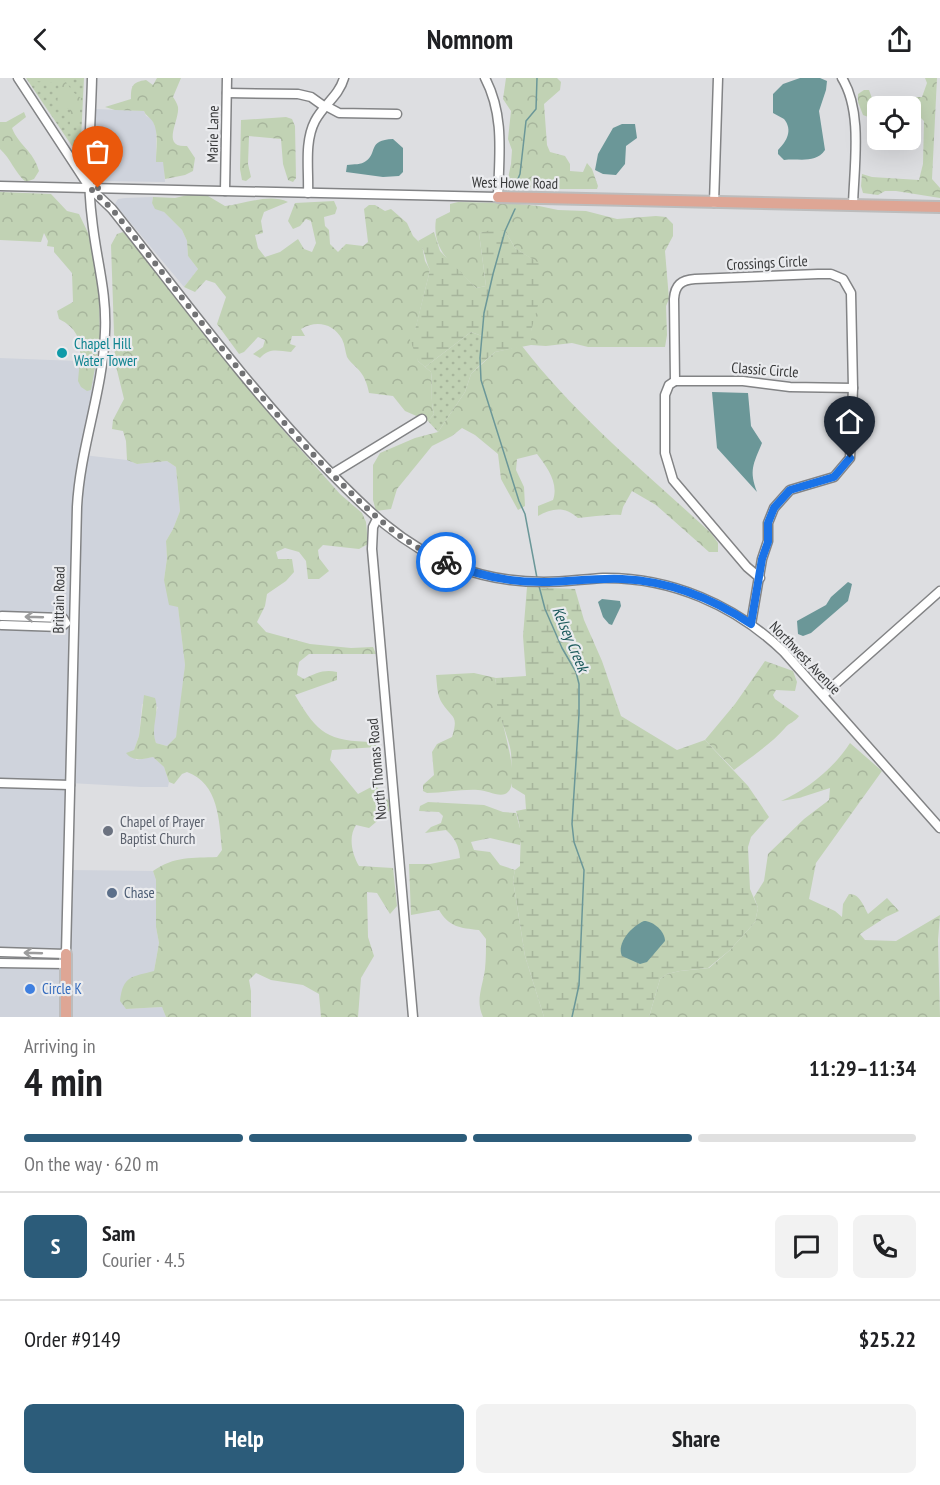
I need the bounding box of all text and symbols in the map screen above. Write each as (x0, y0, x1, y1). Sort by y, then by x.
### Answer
text: Nomnom (427, 22, 513, 56)
icon: back (24, 23, 57, 56)
icon: share (883, 23, 916, 56)
map controls (867, 96, 921, 150)
button: locate (867, 96, 921, 150)
street label: Marie Lane (203, 105, 222, 163)
pin (72, 126, 123, 188)
icon: bag (81, 135, 114, 168)
street label: West Howe Road (472, 172, 558, 193)
street label: Crossings Circle (726, 251, 808, 274)
place label: Chapel Hill Water Tower (74, 334, 138, 370)
marker: Chapel Hill Water Tower (55, 346, 69, 360)
street label: Classic Circle (731, 358, 799, 381)
pin (824, 396, 875, 458)
icon: home (833, 405, 866, 438)
courier (416, 532, 476, 592)
icon: bike (430, 546, 463, 579)
street label: Brittain Road (48, 566, 69, 634)
water label: Kelsey Creek (548, 603, 594, 676)
one-way arrow (24, 611, 44, 623)
street label: Northwest Avenue (766, 617, 845, 698)
street label: North Thomas Road (363, 717, 390, 821)
place label: Chapel of Prayer Baptist Church (120, 812, 206, 848)
marker: Chapel of Prayer Baptist Church (101, 824, 115, 838)
place label: Chase (124, 883, 155, 902)
marker: Chase (105, 886, 119, 900)
one-way arrow (24, 948, 44, 959)
place label: Circle K (42, 979, 82, 998)
marker: Circle K (23, 982, 37, 996)
text: Arriving in (24, 1033, 96, 1059)
text: 11:29–11:34 (809, 1054, 916, 1082)
text: 4 min (24, 1056, 103, 1107)
text: On the way · 620 m (24, 1151, 159, 1177)
button: chat (775, 1215, 838, 1278)
button: phone (853, 1215, 916, 1278)
text: Sam (102, 1219, 135, 1247)
text: S (51, 1232, 60, 1260)
text: Courier · 4.5 (102, 1247, 186, 1273)
text: Order #9149 (24, 1325, 121, 1353)
text: $25.22 (859, 1325, 916, 1353)
button: Help (24, 1404, 464, 1473)
button: Share (476, 1404, 916, 1473)

